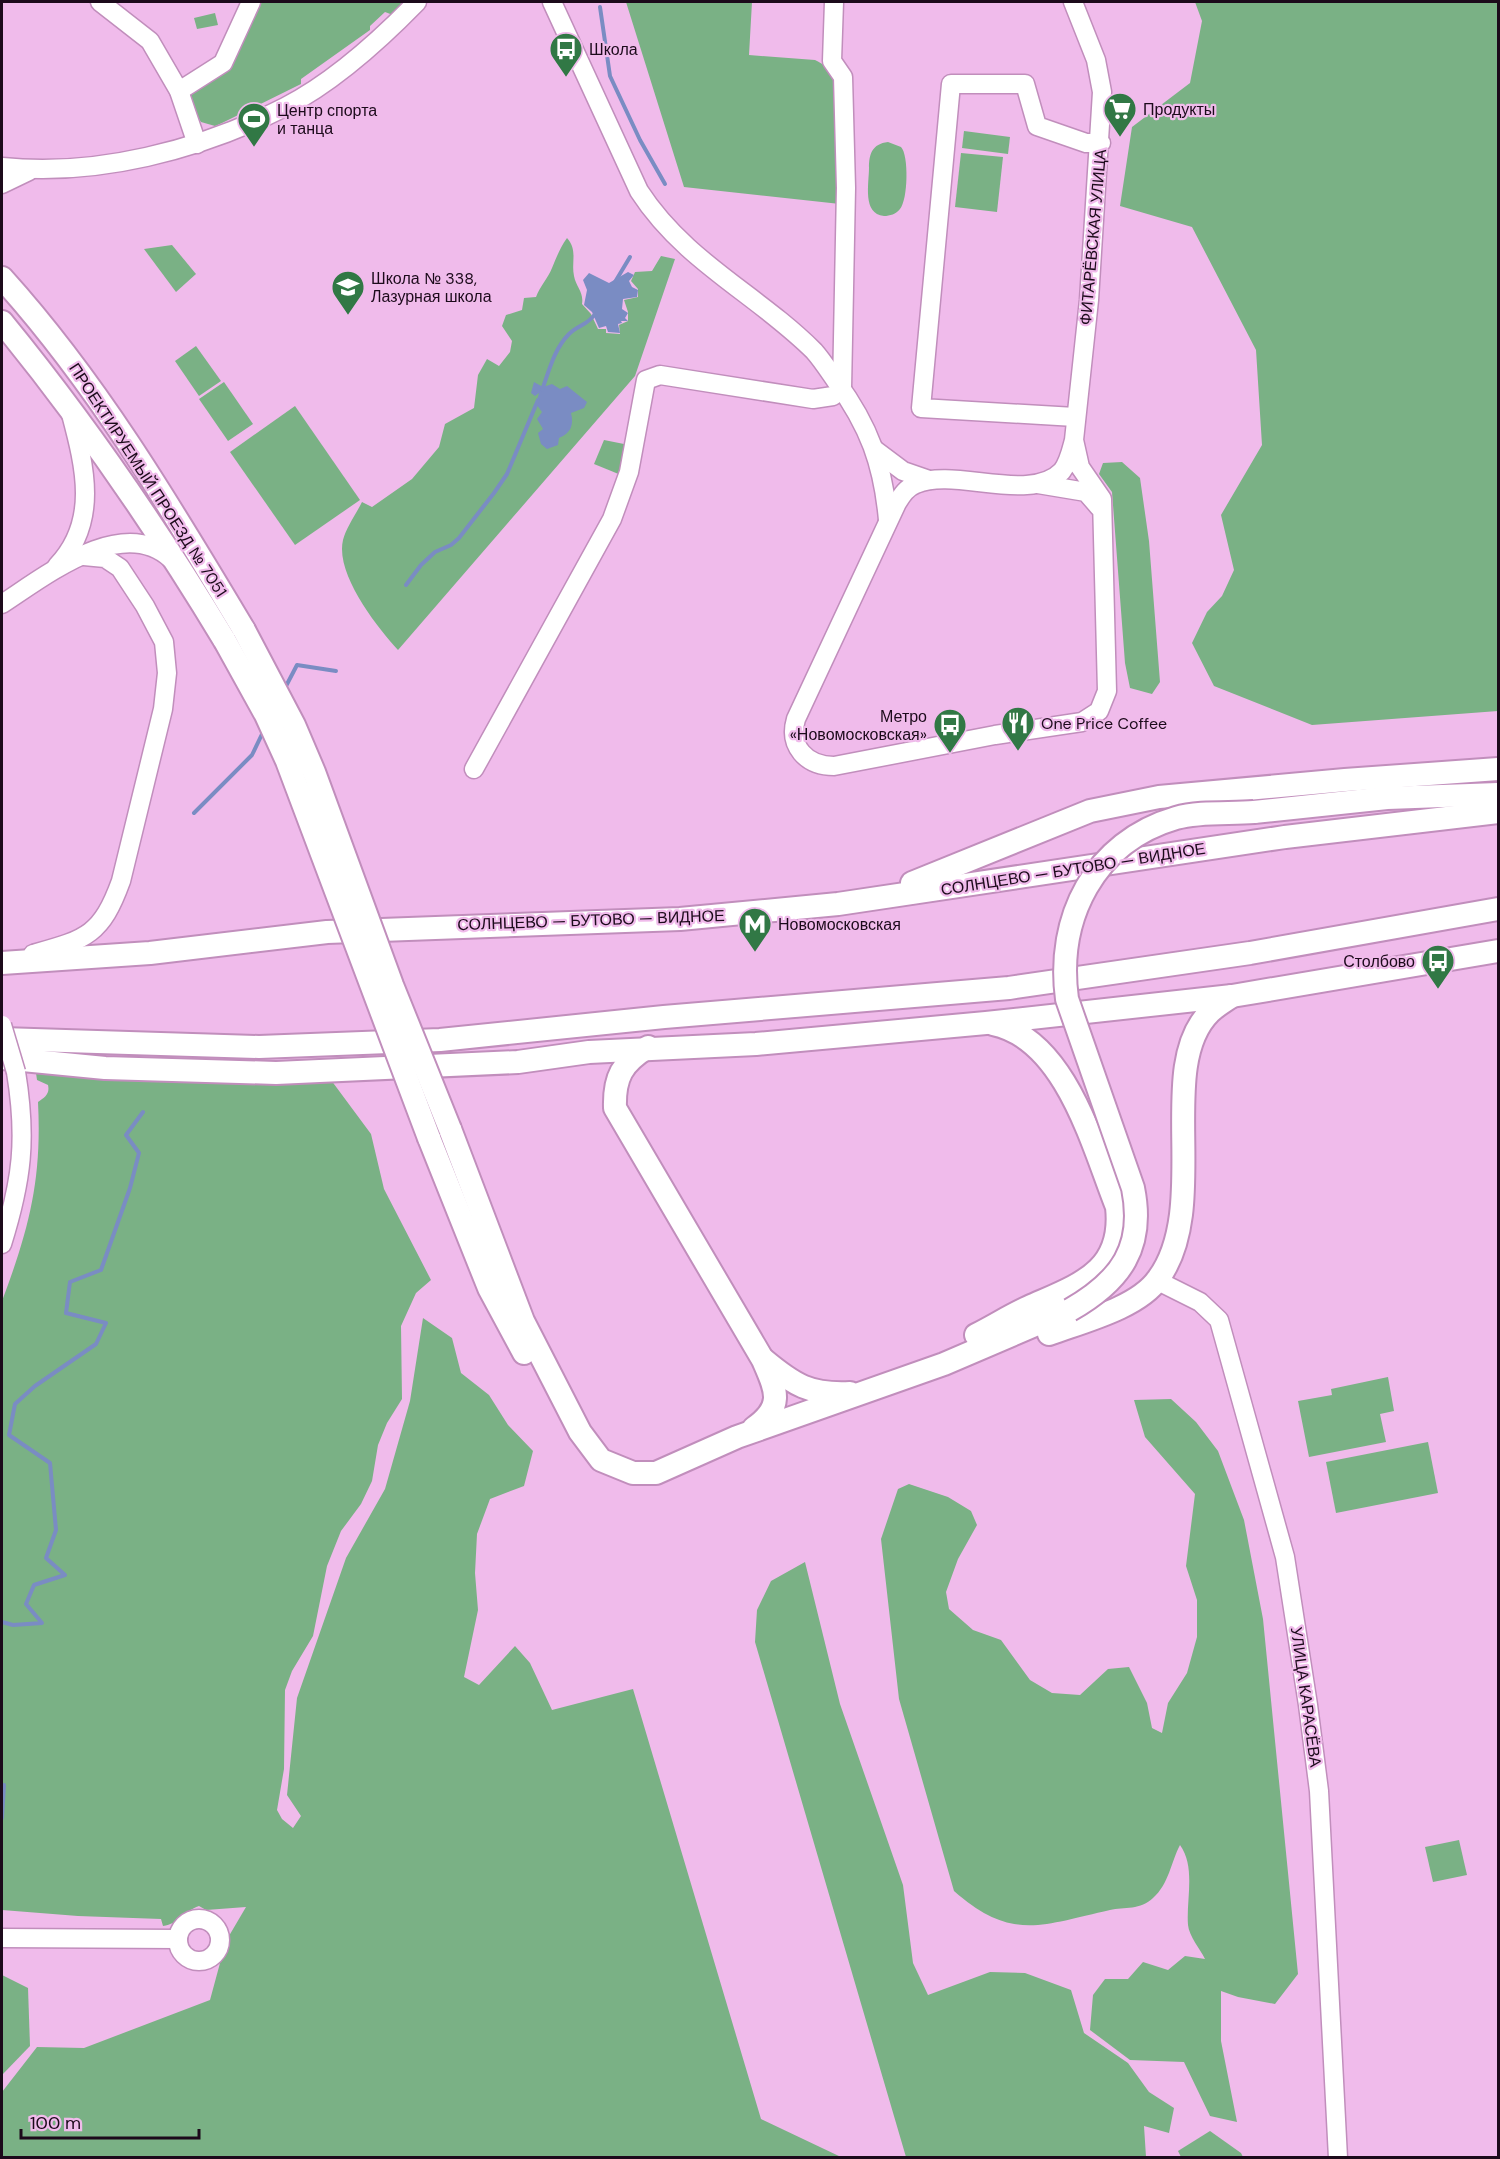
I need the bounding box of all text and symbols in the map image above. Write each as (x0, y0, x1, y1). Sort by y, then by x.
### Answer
bus stop icon: Школа (548, 31, 584, 78)
place label: Школа (589, 39, 638, 60)
supermarket icon: Продукты (1102, 91, 1138, 138)
place label: Продукты (1143, 99, 1215, 120)
place label: Центр спорта и танца (277, 100, 377, 139)
sports icon: Центр спорта и танца (236, 101, 272, 148)
street label: ФИТАРЁВСКАЯ УЛИЦА (1075, 148, 1111, 326)
place label: Школа № 338, Лазурная школа (371, 268, 492, 307)
school or university icon: Школа № 338, Лазурная школа (330, 269, 366, 316)
street label: ПРОЕКТИРУЕМЫЙ ПРОЕЗД № 7051 (64, 359, 232, 601)
restaurant icon: One Price Coffee (1000, 705, 1036, 752)
place label: Метро «Новомосковская» (790, 706, 927, 745)
bus stop icon: Метро «Новомосковская» (932, 707, 968, 754)
place label: One Price Coffee (1041, 713, 1167, 734)
street label: СОЛНЦЕВО — БУТОВО — ВИДНОЕ (939, 838, 1207, 900)
street label: СОЛНЦЕВО — БУТОВО — ВИДНОЕ (457, 905, 725, 935)
metro station icon: Новомосковская (737, 906, 773, 953)
place label: Новомосковская (778, 914, 901, 935)
bus stop icon: Столбово (1420, 943, 1456, 990)
place label: Столбово (1343, 951, 1415, 972)
street label: УЛИЦА КАРАСЁВА (1286, 1626, 1326, 1769)
scale bar (21, 2102, 200, 2140)
text: 100 m (30, 2111, 81, 2135)

